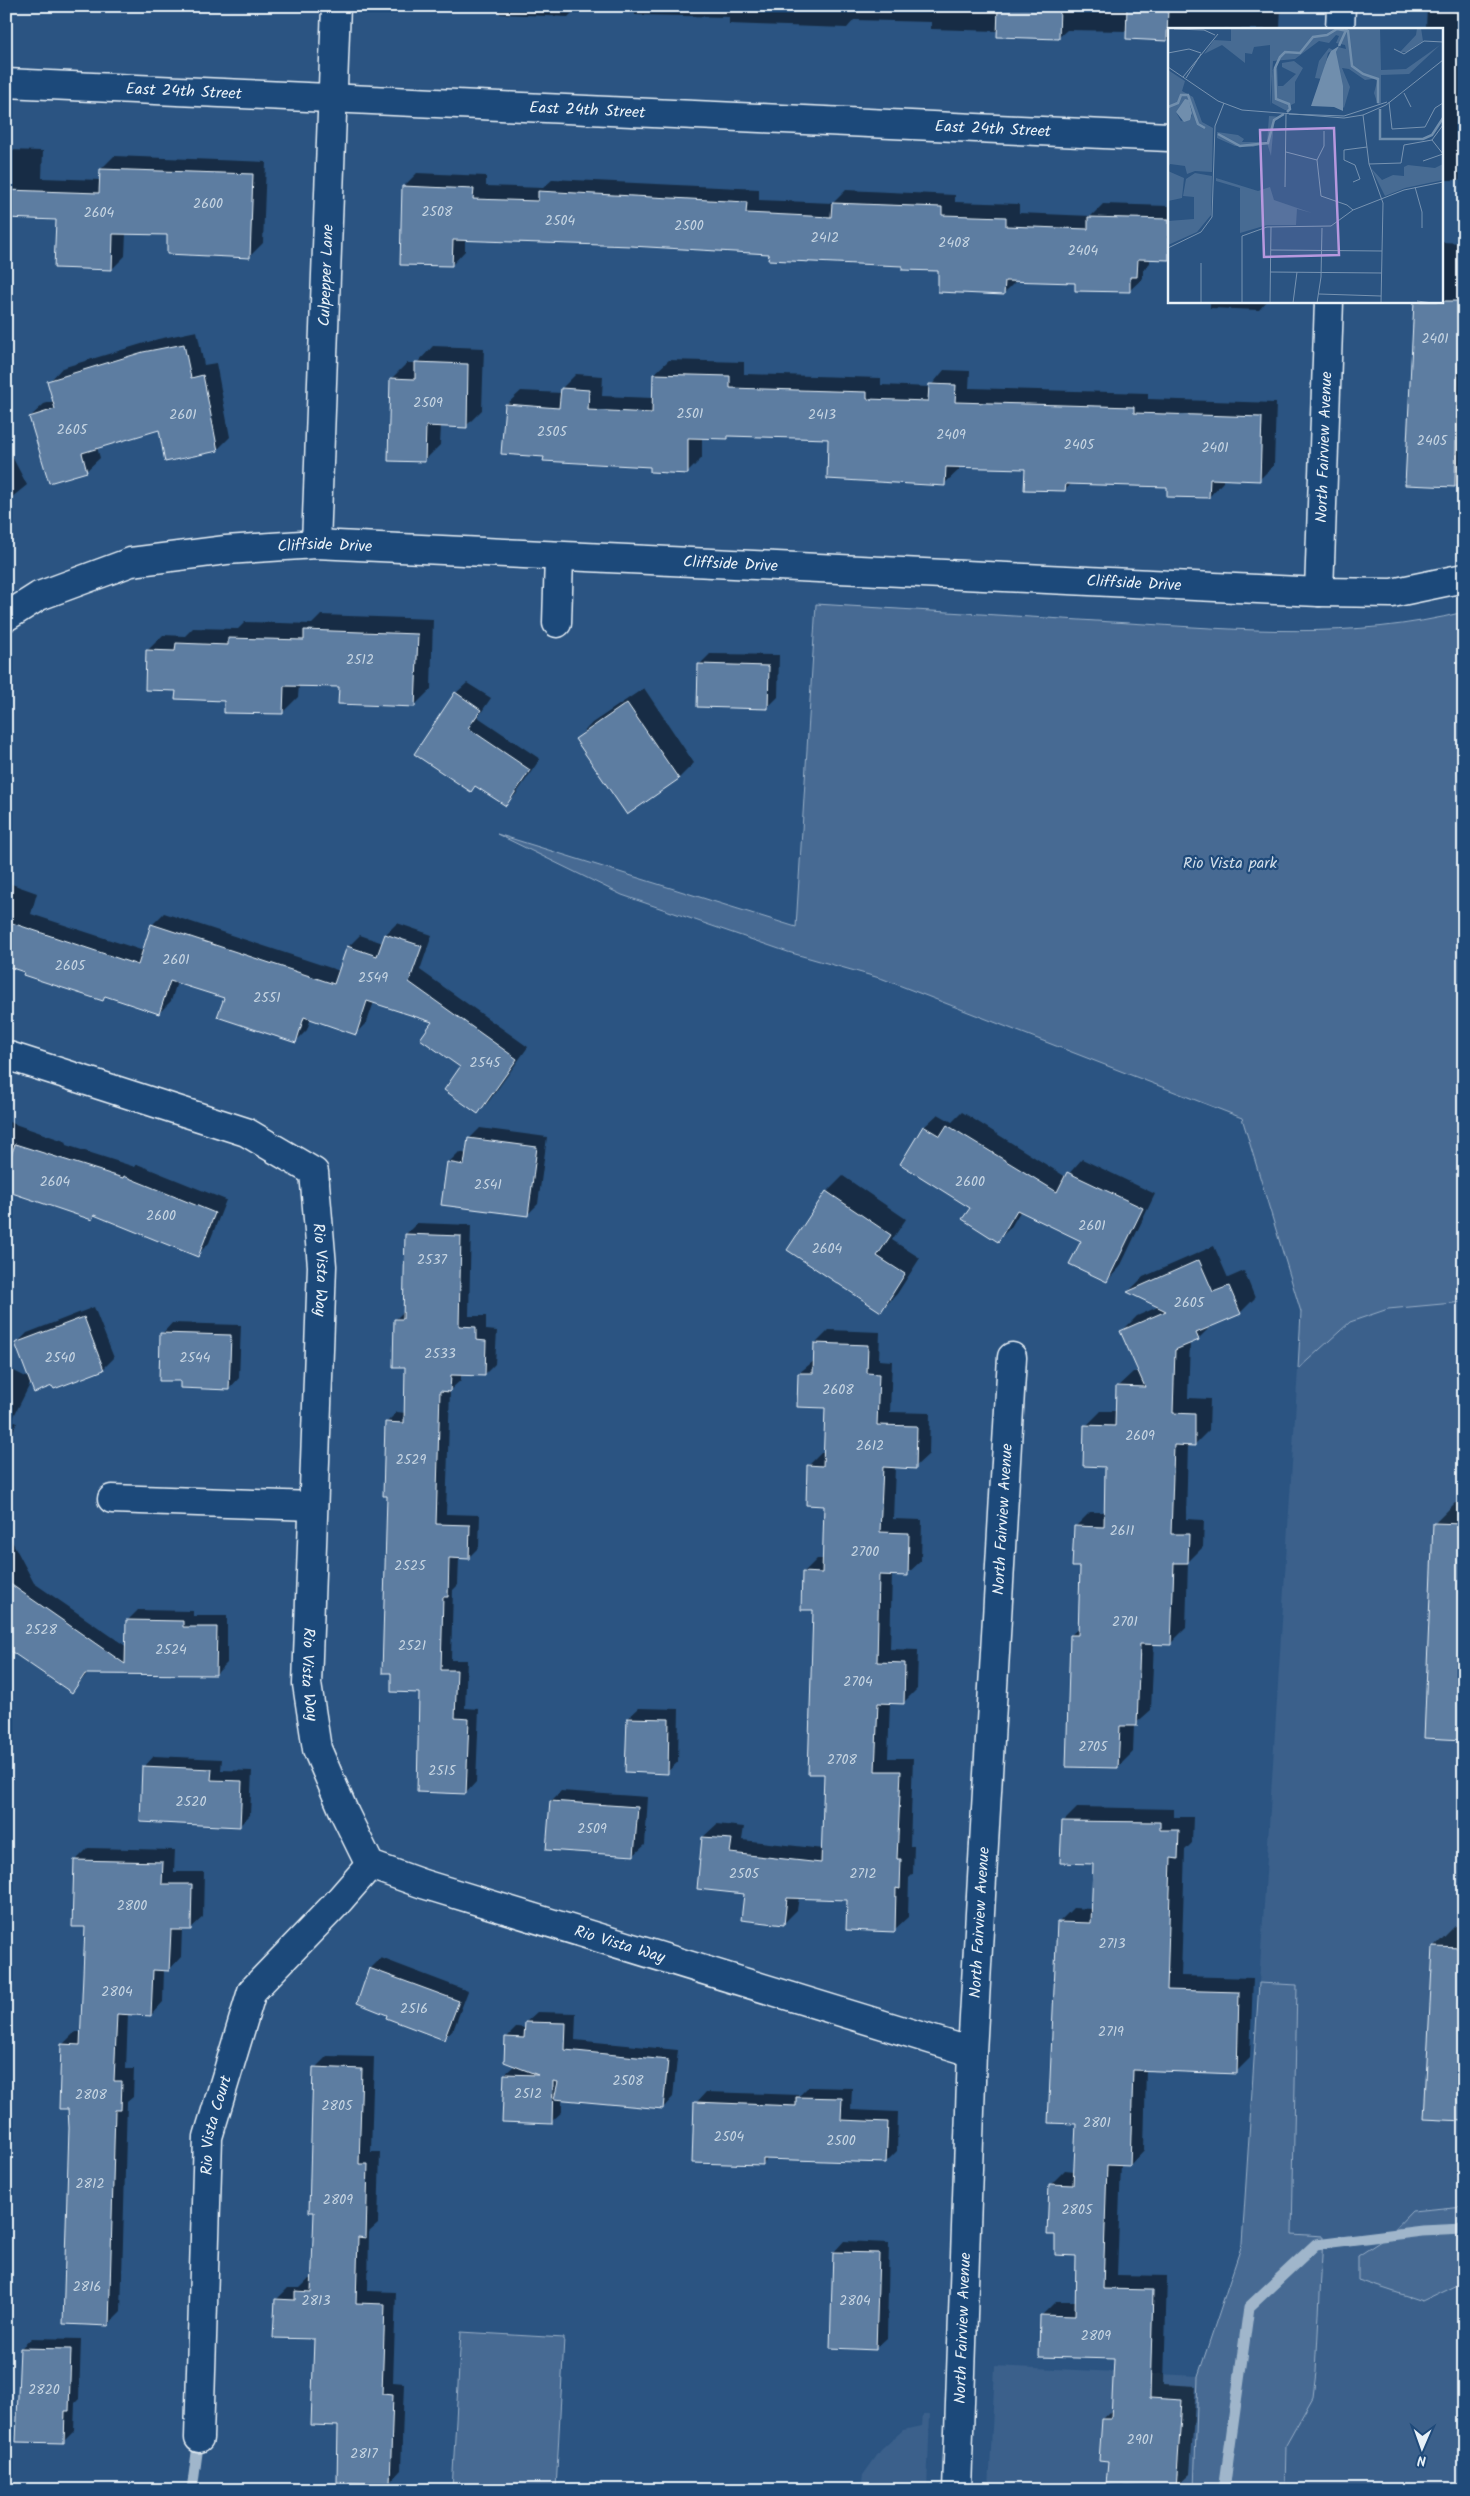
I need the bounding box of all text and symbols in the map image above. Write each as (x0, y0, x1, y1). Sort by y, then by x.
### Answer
inset map (1168, 28, 1442, 302)
street label: East 24th Street (125, 76, 243, 106)
street label: East 24th Street (529, 95, 647, 125)
street label: East 24th Street (934, 114, 1052, 144)
house number: 2600 (193, 193, 223, 215)
house number: 2508 (421, 201, 453, 223)
house number: 2604 (84, 202, 115, 224)
house number: 2504 (545, 210, 575, 232)
house number: 2500 (674, 215, 704, 237)
street label: Culpepper Lane (312, 224, 340, 327)
house number: 2412 (811, 227, 839, 249)
house number: 2408 (938, 232, 970, 254)
house number: 2404 (1068, 240, 1099, 262)
house number: 2401 (1421, 328, 1449, 350)
street label: North Fairview Avenue (1309, 371, 1339, 523)
house number: 2509 (413, 392, 443, 414)
house number: 2501 (676, 403, 704, 425)
house number: 2601 (169, 404, 197, 426)
house number: 2413 (808, 404, 836, 426)
house number: 2605 (57, 419, 89, 441)
house number: 2505 (537, 421, 569, 443)
house number: 2409 (936, 424, 966, 446)
house number: 2405 (1417, 430, 1449, 452)
house number: 2405 (1064, 434, 1096, 456)
house number: 2401 (1201, 437, 1229, 459)
street label: Cliffside Drive (277, 531, 373, 559)
street label: Cliffside Drive (682, 549, 778, 579)
street label: Cliffside Drive (1086, 568, 1182, 598)
house number: 2512 (346, 649, 374, 671)
park label: Rio Vista park (1183, 851, 1277, 876)
house number: 2601 (162, 949, 190, 971)
house number: 2605 (55, 955, 87, 977)
house number: 2549 (358, 967, 388, 989)
house number: 2551 (253, 987, 281, 1009)
house number: 2545 (470, 1052, 502, 1074)
house number: 2604 (40, 1171, 71, 1193)
house number: 2600 (955, 1171, 985, 1193)
house number: 2541 (474, 1174, 502, 1196)
house number: 2600 (146, 1205, 176, 1227)
house number: 2601 (1078, 1215, 1106, 1237)
street label: Rio Vista Way (306, 1222, 335, 1317)
house number: 2604 (812, 1238, 843, 1260)
house number: 2537 (417, 1249, 448, 1271)
house number: 2605 (1174, 1292, 1206, 1314)
house number: 2533 (424, 1343, 456, 1365)
house number: 2540 (45, 1347, 75, 1369)
house number: 2544 (179, 1347, 211, 1369)
house number: 2608 (822, 1379, 854, 1401)
house number: 2609 (1125, 1425, 1155, 1447)
house number: 2612 (856, 1435, 884, 1457)
street label: North Fairview Avenue (986, 1443, 1020, 1596)
house number: 2529 (396, 1449, 426, 1471)
house number: 2611 (1110, 1520, 1134, 1542)
house number: 2700 (851, 1541, 879, 1563)
house number: 2525 (394, 1555, 427, 1577)
house number: 2701 (1112, 1611, 1138, 1633)
house number: 2528 (25, 1619, 58, 1641)
street label: Rio Vista Way (294, 1627, 325, 1723)
house number: 2521 (398, 1635, 426, 1657)
house number: 2524 (155, 1639, 187, 1661)
house number: 2704 (843, 1671, 873, 1693)
house number: 2705 (1078, 1736, 1109, 1758)
house number: 2708 (827, 1749, 858, 1771)
house number: 2515 (428, 1760, 457, 1782)
house number: 2520 (176, 1791, 206, 1813)
house number: 2509 (577, 1818, 607, 1840)
street label: North Fairview Avenue (963, 1846, 996, 1999)
house number: 2505 (729, 1863, 761, 1885)
house number: 2712 (849, 1863, 877, 1885)
house number: 2800 (117, 1895, 147, 1917)
street label: Rio Vista Way (571, 1919, 669, 1970)
house number: 2713 (1099, 1933, 1125, 1955)
house number: 2804 (101, 1981, 133, 2003)
house number: 2516 (400, 1998, 428, 2020)
house number: 2719 (1098, 2021, 1124, 2043)
house number: 2508 (612, 2070, 644, 2092)
street label: Rio Vista Court (194, 2071, 239, 2176)
house number: 2512 (514, 2083, 542, 2105)
house number: 2808 (75, 2084, 108, 2106)
house number: 2805 (321, 2095, 354, 2117)
house number: 2801 (1083, 2112, 1111, 2134)
house number: 2504 (714, 2126, 744, 2148)
house number: 2500 (826, 2130, 856, 2152)
house number: 2812 (75, 2173, 105, 2195)
house number: 2809 (323, 2189, 353, 2211)
house number: 2805 (1061, 2199, 1094, 2221)
street label: North Fairview Avenue (947, 2252, 978, 2404)
house number: 2816 (73, 2276, 101, 2298)
house number: 2813 (302, 2290, 330, 2312)
house number: 2804 (839, 2290, 871, 2312)
house number: 2809 (1081, 2325, 1111, 2347)
house number: 2820 (28, 2379, 60, 2401)
north arrow (1398, 2424, 1448, 2474)
house number: 2901 (1127, 2429, 1153, 2451)
house number: 2817 (350, 2443, 378, 2465)
text: N (1417, 2449, 1426, 2471)

